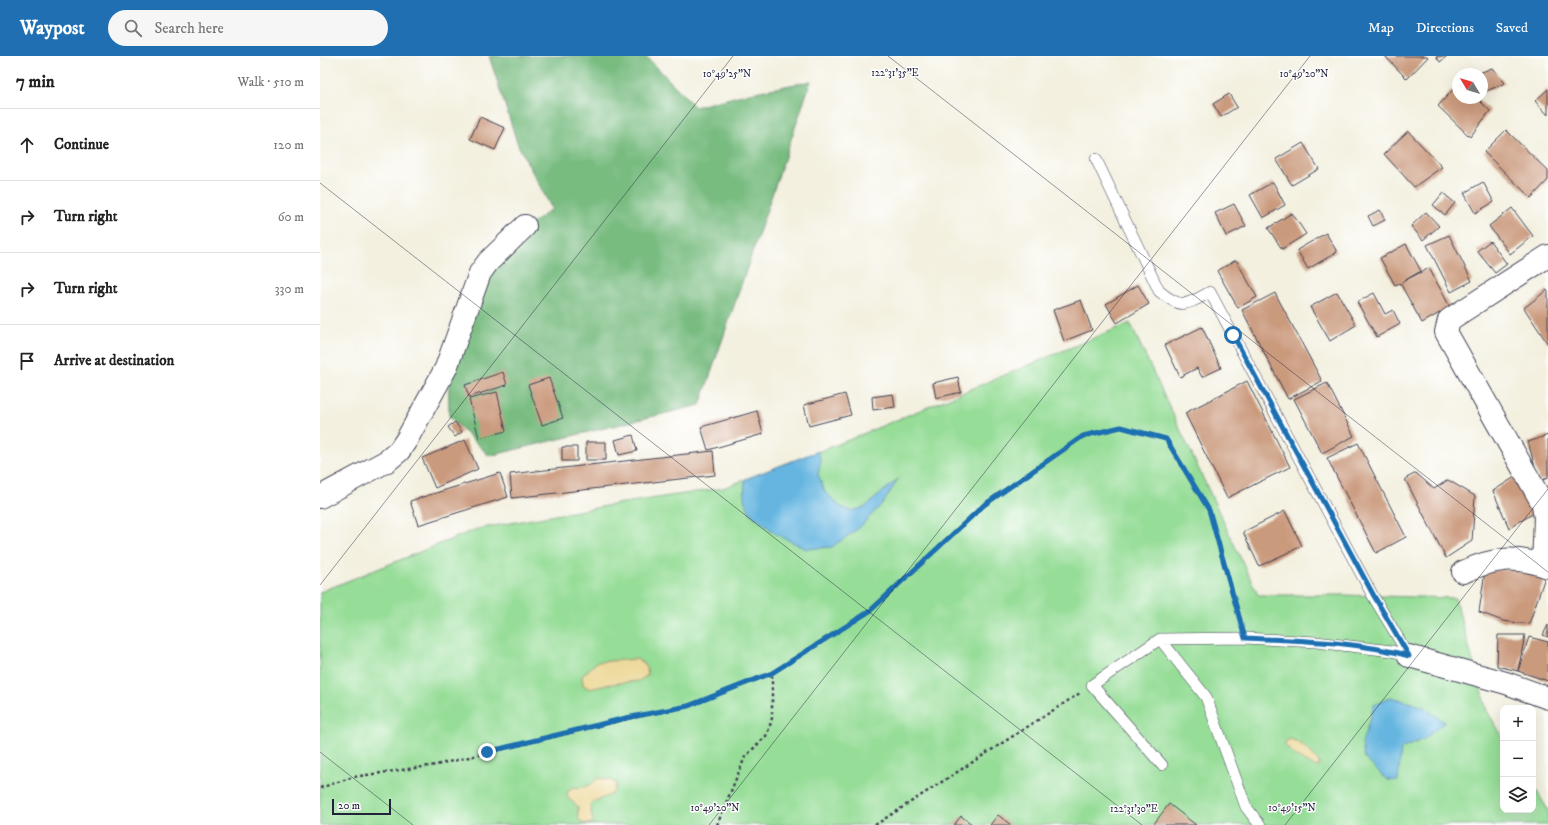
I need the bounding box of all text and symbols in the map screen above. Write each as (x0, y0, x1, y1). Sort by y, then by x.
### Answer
search box (108, 10, 388, 46)
text: Waypost (20, 17, 84, 40)
icon: search (122, 17, 144, 39)
text: Search here (154, 19, 224, 38)
text: Map (1368, 19, 1394, 37)
text: Directions (1416, 19, 1474, 37)
text: Saved (1496, 19, 1528, 37)
text: 122°31'35"E (871, 67, 919, 79)
text: 10°49'25"N (703, 68, 751, 80)
text: 10°49'20"N (1280, 68, 1329, 80)
north arrow (1452, 68, 1488, 104)
text: 7 min (16, 71, 55, 93)
text: Walk · 510 m (238, 74, 304, 90)
icon: ahead (16, 134, 38, 156)
text: Continue (54, 135, 109, 154)
text: 120 m (273, 137, 304, 153)
icon: right (16, 206, 38, 228)
text: Turn right (54, 207, 117, 226)
text: 60 m (278, 209, 304, 225)
icon: right (16, 278, 38, 300)
text: Turn right (54, 279, 117, 298)
text: 330 m (275, 281, 304, 297)
route start (1224, 326, 1242, 344)
icon: arrive (16, 350, 38, 372)
text: Arrive at destination (54, 351, 174, 370)
map controls (1500, 705, 1536, 813)
button: + (1500, 705, 1536, 741)
button: − (1500, 741, 1536, 777)
route end (478, 743, 496, 761)
button: layers (1500, 777, 1536, 813)
scale bar (332, 797, 391, 816)
text: 20 m (338, 799, 360, 813)
text: 10°49'20"N (691, 802, 740, 814)
text: 10°49'15"N (1268, 802, 1316, 814)
text: 122°31'30"E (1110, 803, 1158, 815)

